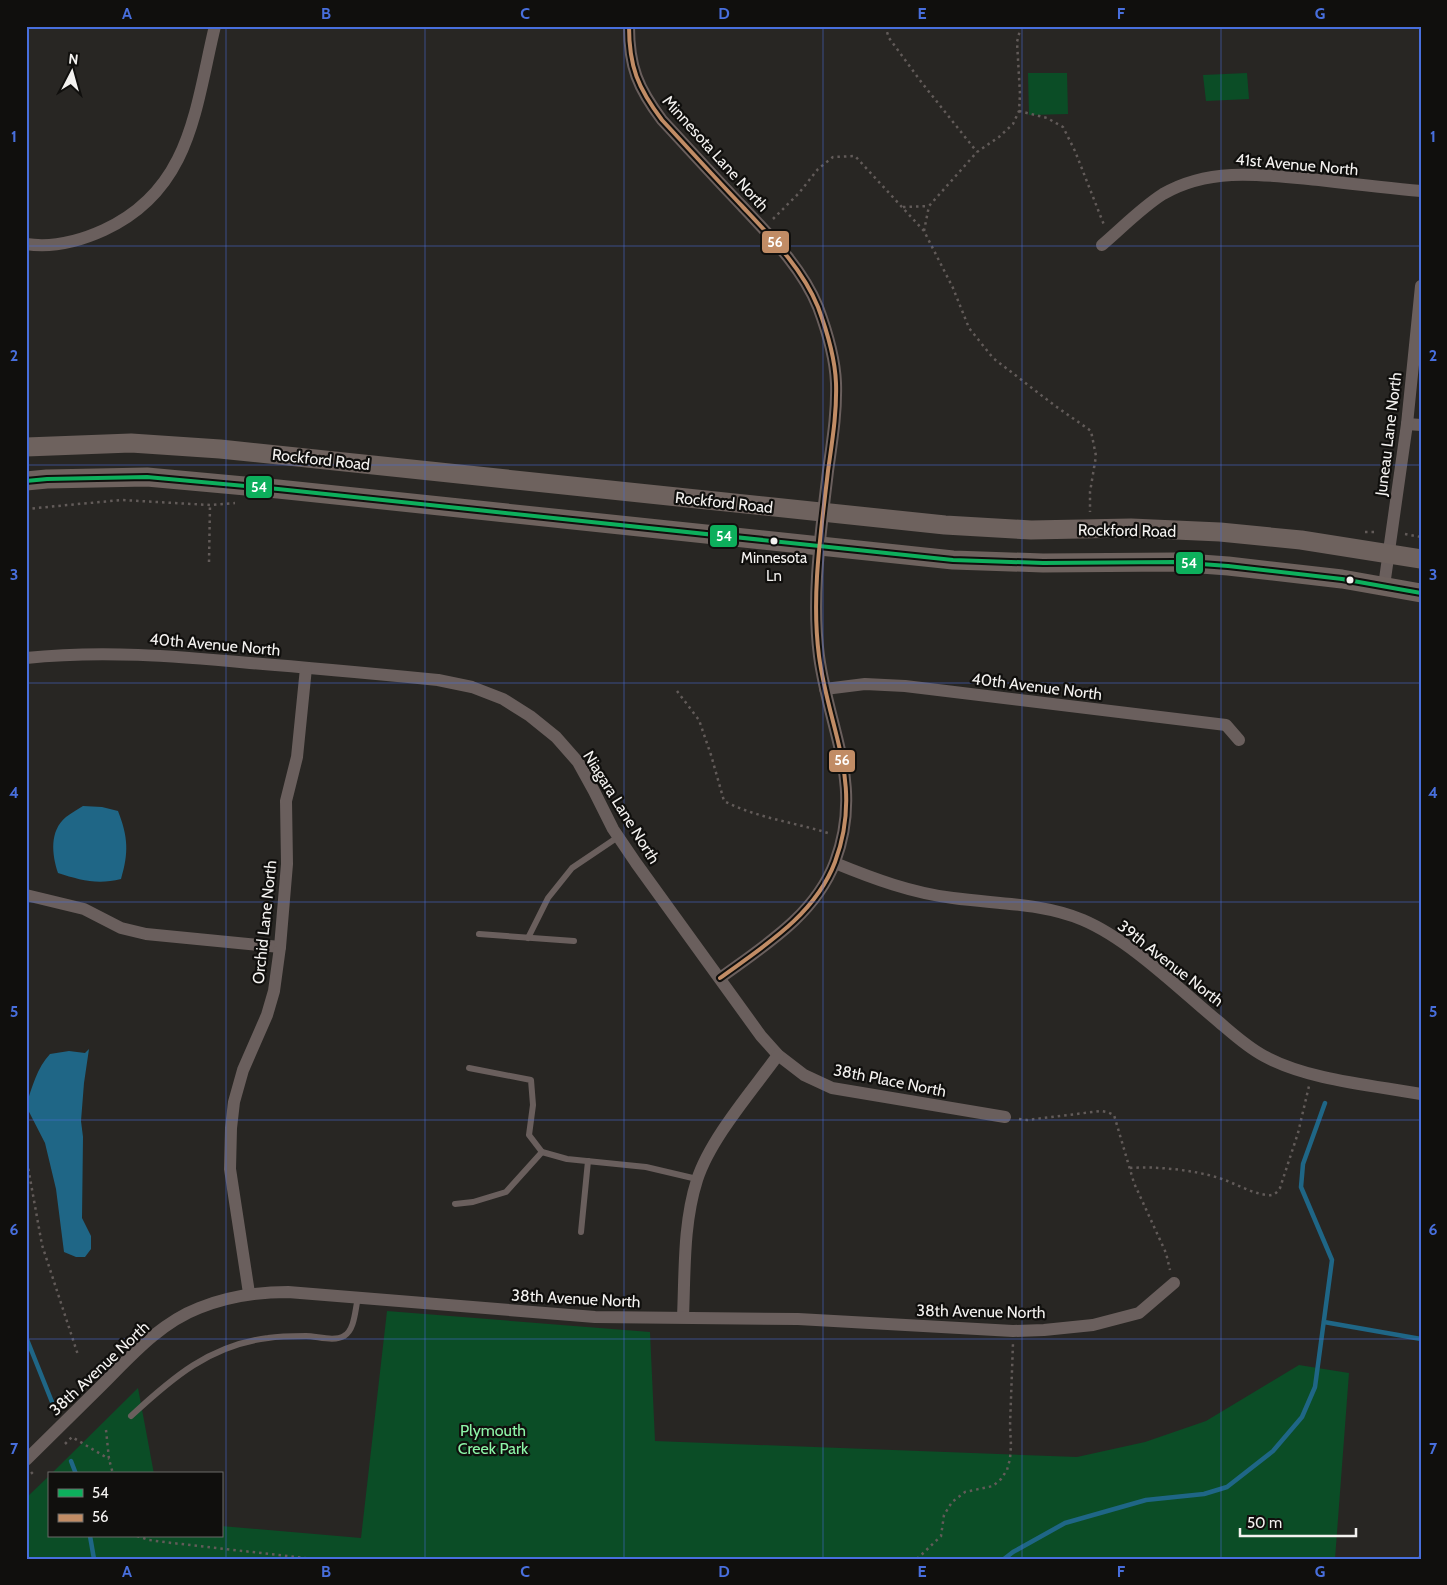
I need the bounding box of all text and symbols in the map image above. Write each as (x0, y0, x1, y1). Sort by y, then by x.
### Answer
text: A (122, 4, 132, 23)
text: B (321, 4, 331, 23)
text: C (520, 4, 530, 23)
text: D (718, 4, 730, 23)
text: E (917, 4, 927, 23)
text: F (1117, 4, 1126, 23)
text: G (1315, 4, 1325, 23)
north arrow (48, 48, 98, 98)
text: N (67, 50, 79, 69)
street label: Minnesota Lane North (658, 91, 773, 215)
text: 1 (11, 127, 17, 146)
text: 1 (1430, 127, 1436, 146)
street label: 41st Avenue North (1235, 150, 1359, 179)
line badge: 56 (761, 230, 790, 254)
text: 56 (767, 233, 783, 251)
text: 2 (10, 346, 18, 365)
text: 2 (1429, 346, 1437, 365)
street label: Juneau Lane North (1371, 371, 1406, 498)
street label: Rockford Road (271, 445, 371, 474)
line badge: 54 (245, 475, 273, 499)
text: 54 (251, 478, 267, 496)
street label: Rockford Road (674, 488, 774, 517)
street label: Rockford Road (1078, 520, 1176, 541)
line badge: 54 (709, 524, 738, 548)
text: 54 (716, 527, 732, 545)
marker: Minnesota Ln (769, 536, 779, 546)
place label: Minnesota Ln (741, 549, 808, 585)
line badge: 54 (1175, 551, 1204, 575)
text: 54 (1181, 554, 1197, 572)
text: 3 (10, 565, 18, 584)
text: 3 (1429, 565, 1437, 584)
unlabelled marker (1345, 575, 1355, 585)
street label: 40th Avenue North (149, 629, 281, 660)
street label: 40th Avenue North (971, 669, 1103, 704)
street label: Niagara Lane North (579, 747, 664, 867)
line badge: 56 (828, 749, 856, 773)
text: 56 (834, 751, 850, 769)
text: 4 (9, 783, 19, 802)
text: 4 (1428, 783, 1438, 802)
street label: Orchid Lane North (249, 859, 280, 985)
street label: 39th Avenue North (1114, 916, 1227, 1010)
text: 5 (10, 1002, 18, 1021)
text: 5 (1429, 1002, 1437, 1021)
street label: 38th Place North (832, 1060, 948, 1101)
text: 6 (10, 1220, 19, 1239)
text: 6 (1429, 1220, 1438, 1239)
street label: 38th Avenue North (511, 1286, 641, 1311)
street label: 38th Avenue North (916, 1301, 1046, 1322)
street label: 38th Avenue North (46, 1317, 153, 1419)
park label: Plymouth Creek Park (458, 1421, 529, 1458)
text: 7 (10, 1439, 19, 1458)
text: 7 (1429, 1439, 1438, 1458)
legend (48, 1472, 222, 1538)
text: 54 (92, 1484, 109, 1502)
scale bar (1240, 1505, 1356, 1537)
text: 56 (92, 1508, 109, 1526)
text: 50 m (1247, 1514, 1282, 1532)
text: A (122, 1562, 132, 1581)
text: B (321, 1562, 331, 1581)
text: C (520, 1562, 530, 1581)
text: D (718, 1562, 730, 1581)
text: E (917, 1562, 927, 1581)
text: F (1117, 1562, 1126, 1581)
text: G (1315, 1562, 1325, 1581)

